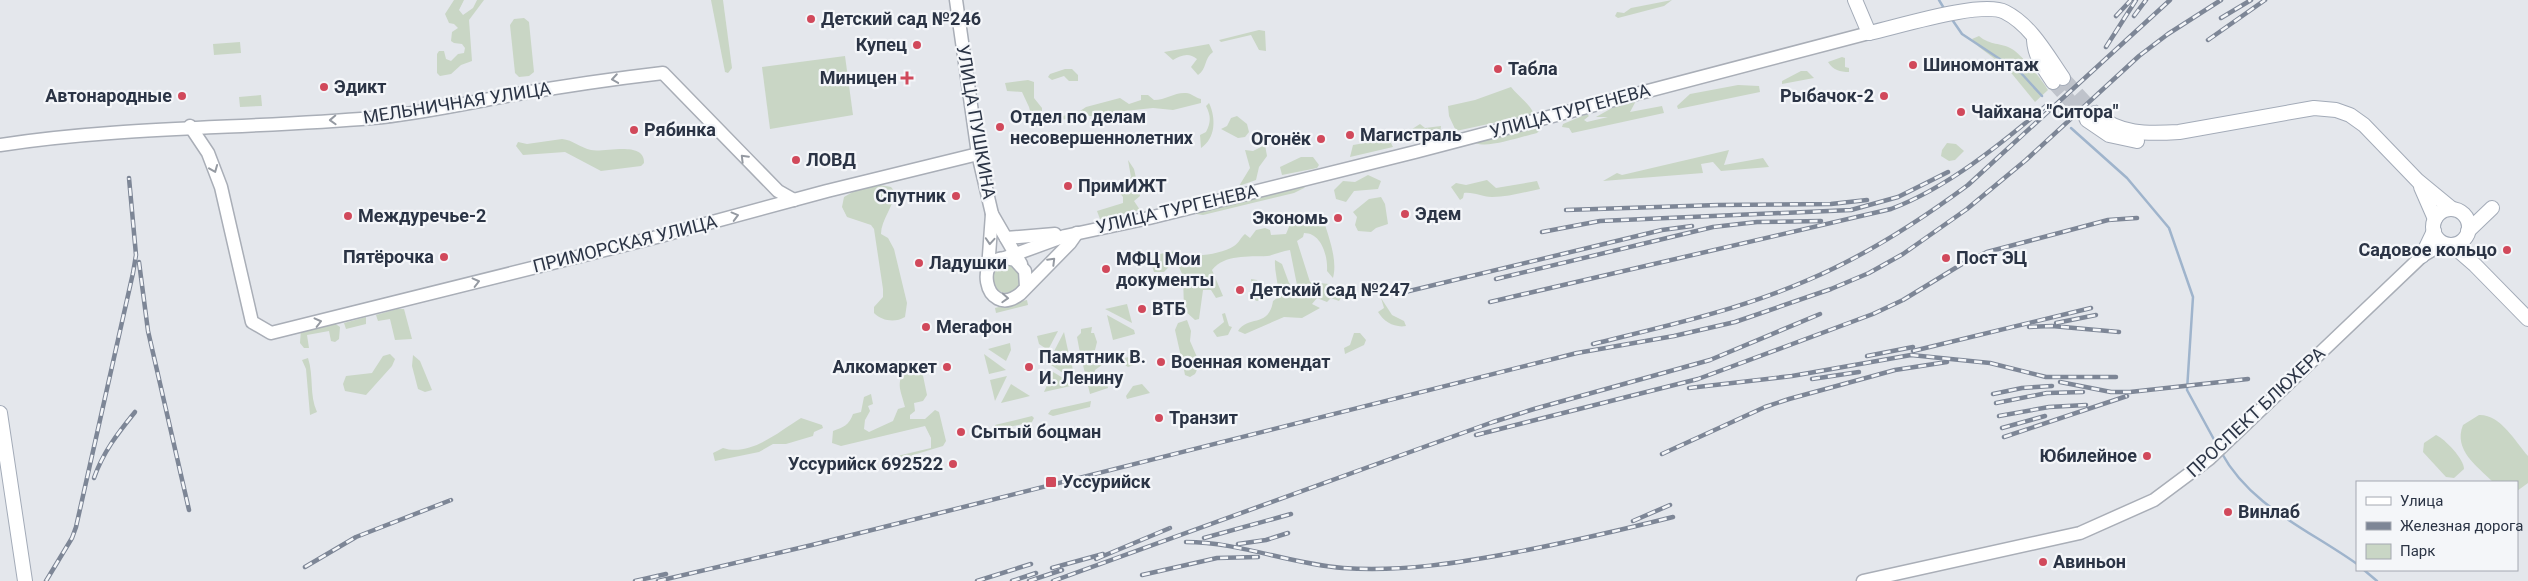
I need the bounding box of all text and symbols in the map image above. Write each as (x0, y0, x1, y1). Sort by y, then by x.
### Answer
place label: Детский сад №246 (821, 8, 981, 29)
marker: Детский сад №246 (805, 13, 817, 25)
place label: Купец (856, 34, 907, 55)
marker: Купец (911, 39, 923, 51)
street label: УЛИЦА ПУШКИНА (953, 43, 1000, 201)
place label: Шиномонтаж (1923, 54, 2039, 75)
place label: Табла (1508, 58, 1558, 79)
marker: Шиномонтаж (1907, 59, 1919, 71)
marker: Табла (1492, 63, 1504, 75)
place label: Миницен (820, 67, 897, 88)
marker: Миницен (901, 72, 913, 84)
one-way arrow (610, 73, 618, 84)
place label: Эдикт (334, 76, 386, 97)
street label: МЕЛЬНИЧНАЯ УЛИЦА (361, 77, 553, 128)
street label: УЛИЦА ТУРГЕНЕВА (1487, 79, 1653, 142)
marker: Эдикт (318, 81, 330, 93)
place label: Автонародные (45, 85, 172, 106)
place label: Рыбачок-2 (1780, 85, 1874, 106)
marker: Автонародные (176, 90, 188, 102)
marker: Рыбачок-2 (1878, 90, 1890, 102)
place label: Чайхана "Ситора" (1971, 101, 2119, 122)
place label: Отдел по делам несовершеннолетних (1010, 106, 1194, 148)
marker: Чайхана "Ситора" (1955, 106, 1967, 118)
one-way arrow (329, 115, 336, 125)
place label: Рябинка (644, 119, 716, 140)
marker: Отдел по делам несовершеннолетних (994, 121, 1006, 133)
marker: Рябинка (628, 124, 640, 136)
place label: Магистраль (1360, 124, 1462, 145)
place label: Огонёк (1251, 128, 1312, 149)
marker: Магистраль (1344, 129, 1356, 141)
marker: Огонёк (1315, 133, 1327, 145)
place label: ЛОВД (806, 149, 857, 170)
one-way arrow (741, 154, 750, 163)
marker: ЛОВД (790, 154, 802, 166)
one-way arrow (208, 164, 219, 173)
place label: ПримИЖТ (1078, 175, 1167, 196)
marker: ПримИЖТ (1062, 180, 1074, 192)
street label: УЛИЦА ТУРГЕНЕВА (1094, 180, 1260, 237)
place label: Спутник (875, 185, 947, 206)
marker: Спутник (950, 190, 962, 202)
place label: Эдем (1415, 203, 1461, 224)
place label: Междуречье-2 (358, 205, 486, 226)
place label: Экономь (1252, 207, 1328, 228)
marker: Эдем (1399, 208, 1411, 220)
marker: Междуречье-2 (342, 210, 354, 222)
street label: ПРИМОРСКАЯ УЛИЦА (531, 210, 719, 277)
one-way arrow (730, 212, 738, 222)
marker: Экономь (1332, 212, 1344, 224)
one-way arrow (985, 238, 996, 246)
place label: Садовое кольцо (2358, 239, 2497, 260)
marker: Садовое кольцо (2501, 244, 2513, 256)
place label: Пятёрочка (343, 246, 434, 267)
place label: Пост ЭЦ (1956, 247, 2028, 268)
place label: МФЦ Мои документы (1116, 248, 1214, 290)
marker: Пятёрочка (438, 251, 450, 263)
place label: Ладушки (929, 252, 1007, 273)
marker: Пост ЭЦ (1940, 252, 1952, 264)
marker: Ладушки (913, 257, 925, 269)
one-way arrow (1047, 257, 1056, 266)
marker: МФЦ Мои документы (1100, 263, 1112, 275)
one-way arrow (471, 277, 480, 288)
place label: Детский сад №247 (1250, 279, 1410, 300)
marker: Детский сад №247 (1234, 284, 1246, 296)
one-way arrow (1002, 292, 1010, 303)
place label: ВТБ (1152, 298, 1186, 319)
marker: ВТБ (1136, 303, 1148, 315)
place label: Мегафон (936, 316, 1012, 337)
one-way arrow (313, 317, 321, 327)
marker: Мегафон (920, 321, 932, 333)
street label: ПРОСПЕКТ БЛЮХЕРА (2182, 342, 2329, 481)
place label: Памятник В. И. Ленину (1039, 346, 1146, 388)
place label: Военная комендат (1171, 351, 1330, 372)
place label: Алкомаркет (832, 356, 937, 377)
marker: Военная комендат (1155, 356, 1167, 368)
marker: Алкомаркет (941, 361, 953, 373)
marker: Памятник В. И. Ленину (1023, 361, 1035, 373)
place label: Транзит (1169, 407, 1238, 428)
marker: Транзит (1153, 412, 1165, 424)
place label: Сытый боцман (971, 421, 1101, 442)
marker: Сытый боцман (955, 426, 967, 438)
place label: Юбилейное (2039, 445, 2137, 466)
marker: Юбилейное (2141, 450, 2153, 462)
place label: Уссурийск 692522 (788, 453, 943, 474)
marker: Уссурийск 692522 (947, 458, 959, 470)
place label: Уссурийск (1062, 471, 1151, 492)
marker: Уссурийск (1044, 475, 1058, 489)
legend (2356, 481, 2518, 571)
text: Улица (2400, 492, 2443, 510)
place label: Винлаб (2238, 501, 2300, 522)
marker: Винлаб (2222, 506, 2234, 518)
text: Железная дорога (2400, 517, 2523, 535)
text: Парк (2400, 542, 2435, 560)
place label: Авиньон (2053, 551, 2126, 572)
marker: Авиньон (2037, 556, 2049, 568)

